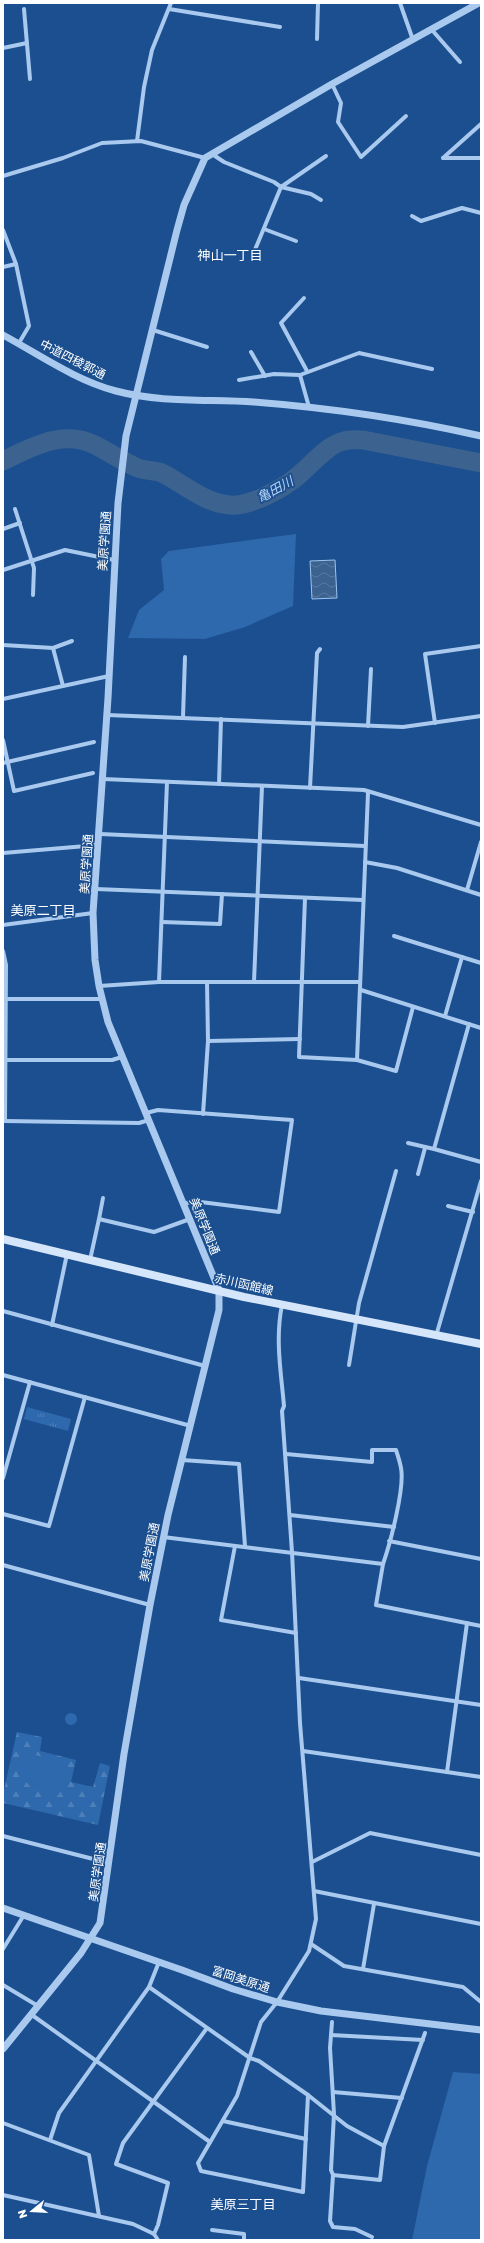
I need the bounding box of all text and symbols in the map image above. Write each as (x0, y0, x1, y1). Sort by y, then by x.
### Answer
district label: 神山一丁目 (197, 247, 263, 263)
street label: 中道四稜郭通 (38, 336, 108, 382)
water label: 亀田川 (254, 472, 298, 505)
street label: 美原学園通 (94, 511, 114, 571)
street label: 美原学園通 (76, 834, 96, 894)
district label: 美原二丁目 (10, 902, 76, 918)
street label: 美原学園通 (187, 1195, 223, 1257)
street label: 赤川函館線 (213, 1270, 275, 1298)
street label: 美原学園通 (136, 1521, 162, 1583)
street label: 美原学園通 (85, 1841, 109, 1903)
street label: 富岡美原通 (210, 1963, 272, 1995)
north arrow (12, 2191, 52, 2231)
district label: 美原三丁目 (210, 2196, 276, 2212)
text: N (15, 2208, 29, 2220)

